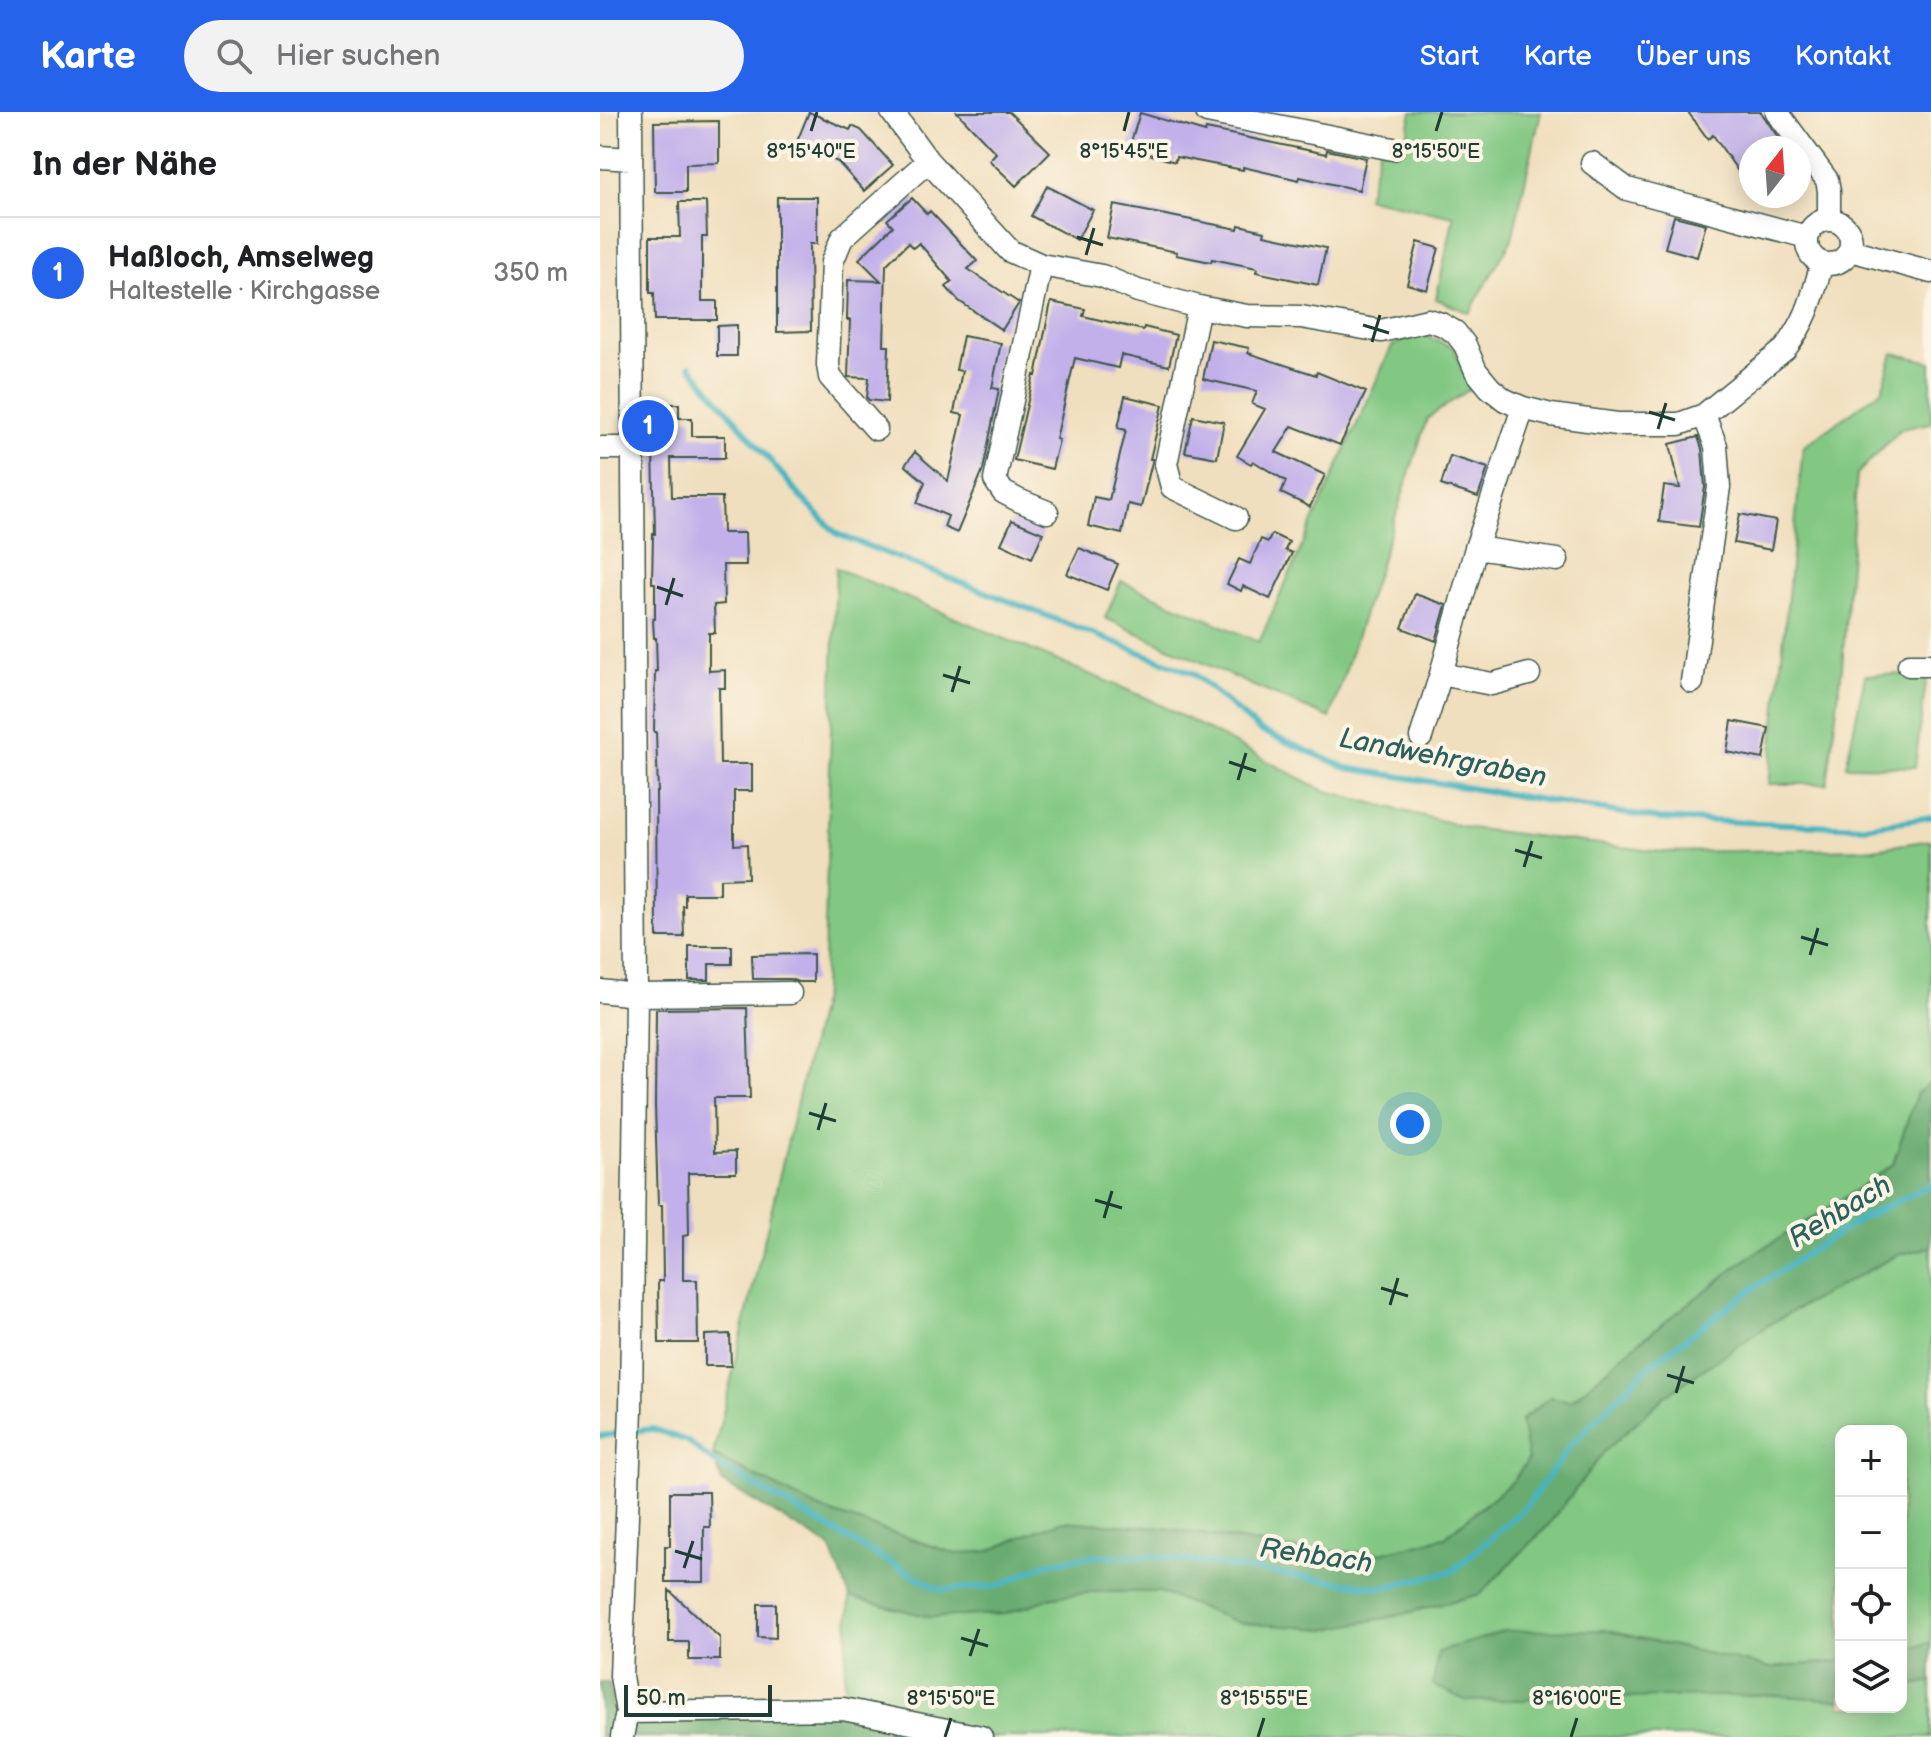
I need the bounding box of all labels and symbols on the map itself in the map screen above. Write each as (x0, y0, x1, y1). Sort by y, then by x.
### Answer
north arrow (1739, 136, 1811, 208)
text: 8°15'40"E (766, 140, 856, 164)
text: 8°15'45"E (1080, 140, 1168, 164)
text: 8°15'50"E (1392, 140, 1480, 164)
pin: 1 (622, 396, 674, 456)
water label: Landwehrgraben (1337, 722, 1549, 794)
your location (1390, 1104, 1430, 1144)
water label: Rehbach (1783, 1169, 1897, 1255)
water label: Rehbach (1258, 1532, 1374, 1580)
scale bar (624, 1681, 772, 1717)
text: 8°15'50"E (907, 1687, 995, 1711)
text: 8°15'55"E (1220, 1687, 1308, 1711)
text: 8°16'00"E (1532, 1687, 1622, 1711)

